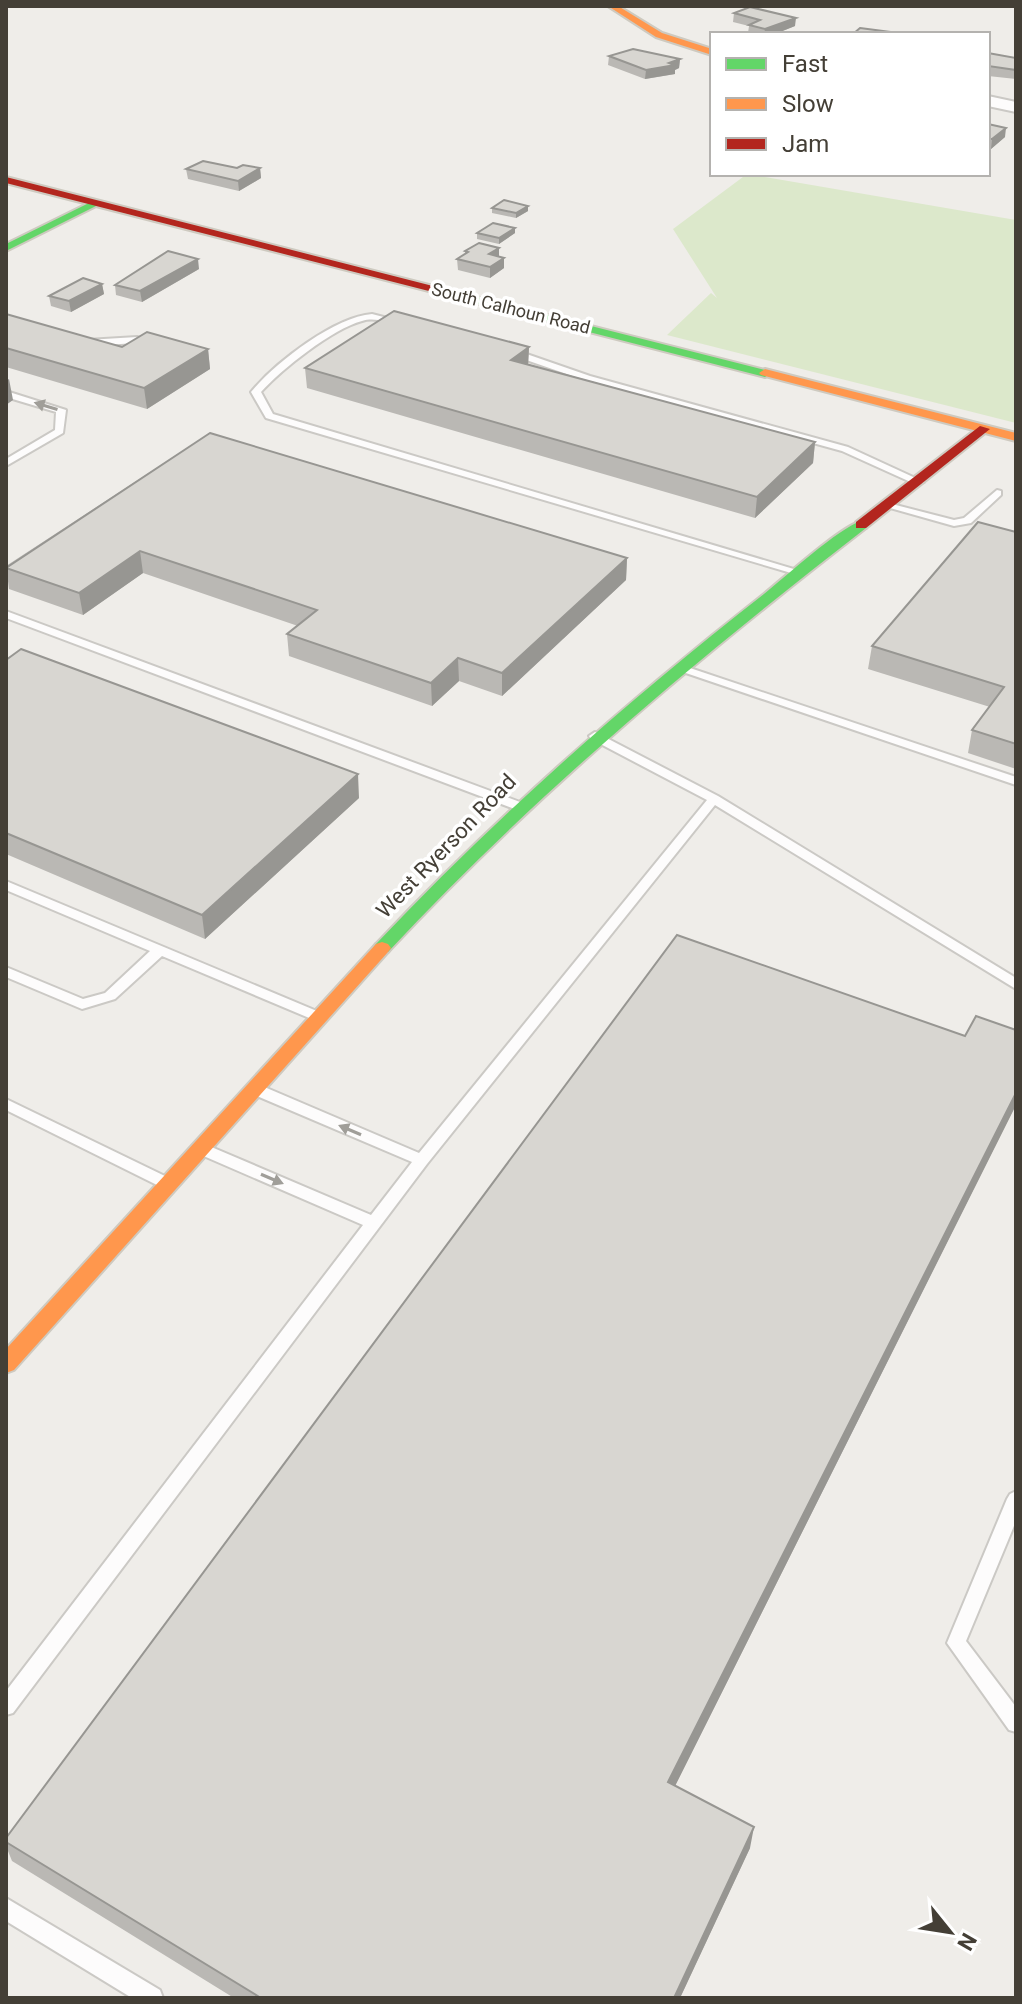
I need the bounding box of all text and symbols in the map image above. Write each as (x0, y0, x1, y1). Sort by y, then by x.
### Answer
legend (710, 32, 990, 176)
text: Fast (782, 50, 828, 78)
text: Slow (782, 90, 834, 118)
text: Jam (782, 130, 829, 158)
street label: South Calhoun Road (429, 278, 593, 338)
one-way arrow (34, 399, 58, 412)
street label: West Ryerson Road (371, 769, 521, 923)
one-way arrow (338, 1123, 362, 1136)
one-way arrow (260, 1173, 284, 1186)
north arrow (910, 1892, 990, 1972)
text: N (952, 1929, 982, 1955)

